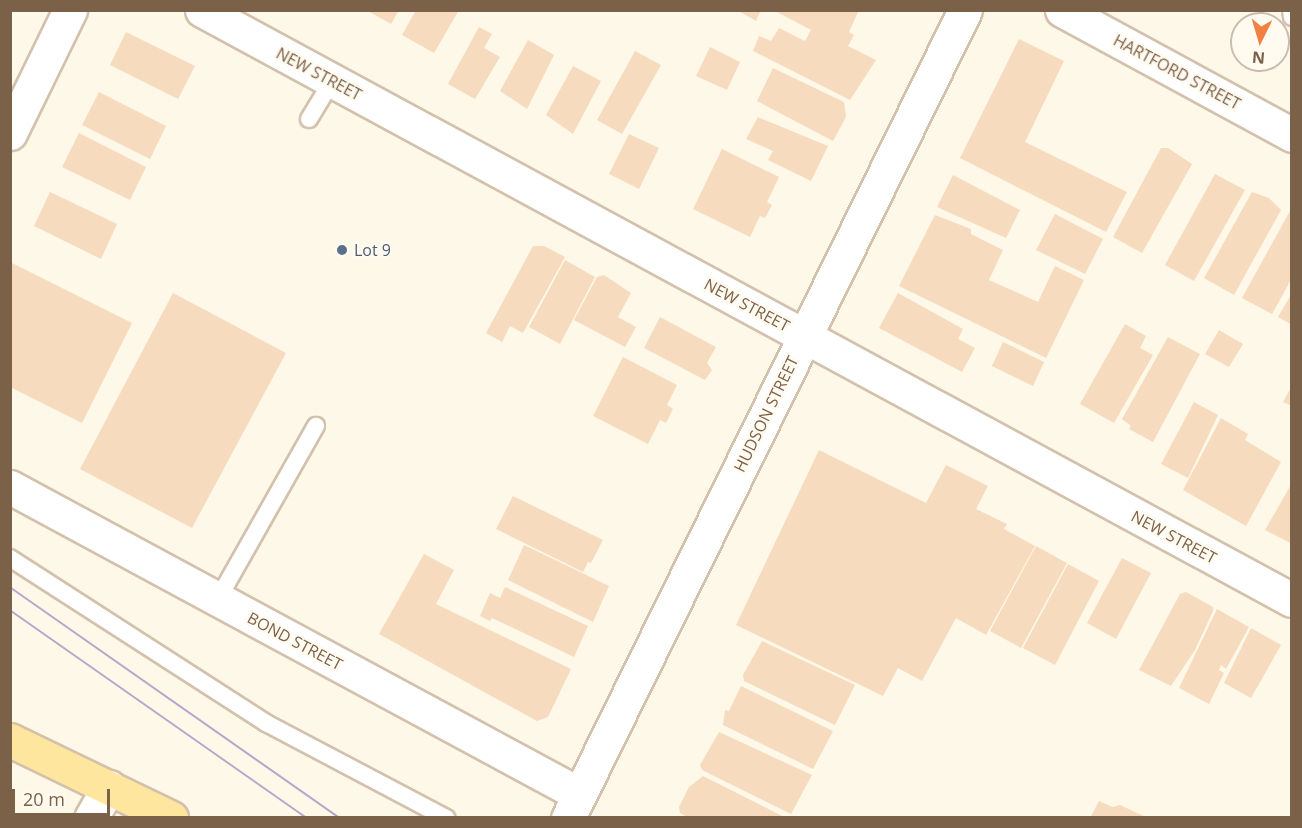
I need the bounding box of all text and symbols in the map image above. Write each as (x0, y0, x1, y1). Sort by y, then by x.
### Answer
north arrow (1230, 12, 1290, 72)
street label: HARTFORD STREET (1110, 30, 1244, 114)
street label: NEW STREET (273, 43, 365, 105)
text: N (1251, 46, 1266, 69)
place label: Lot 9 (354, 240, 391, 260)
marker: Lot 9 (335, 243, 349, 257)
street label: NEW STREET (701, 274, 793, 336)
street label: HUDSON STREET (730, 353, 802, 475)
street label: NEW STREET (1128, 506, 1220, 568)
street label: BOND STREET (244, 608, 346, 674)
scale bar (15, 777, 112, 815)
text: 20 m (23, 787, 65, 811)

